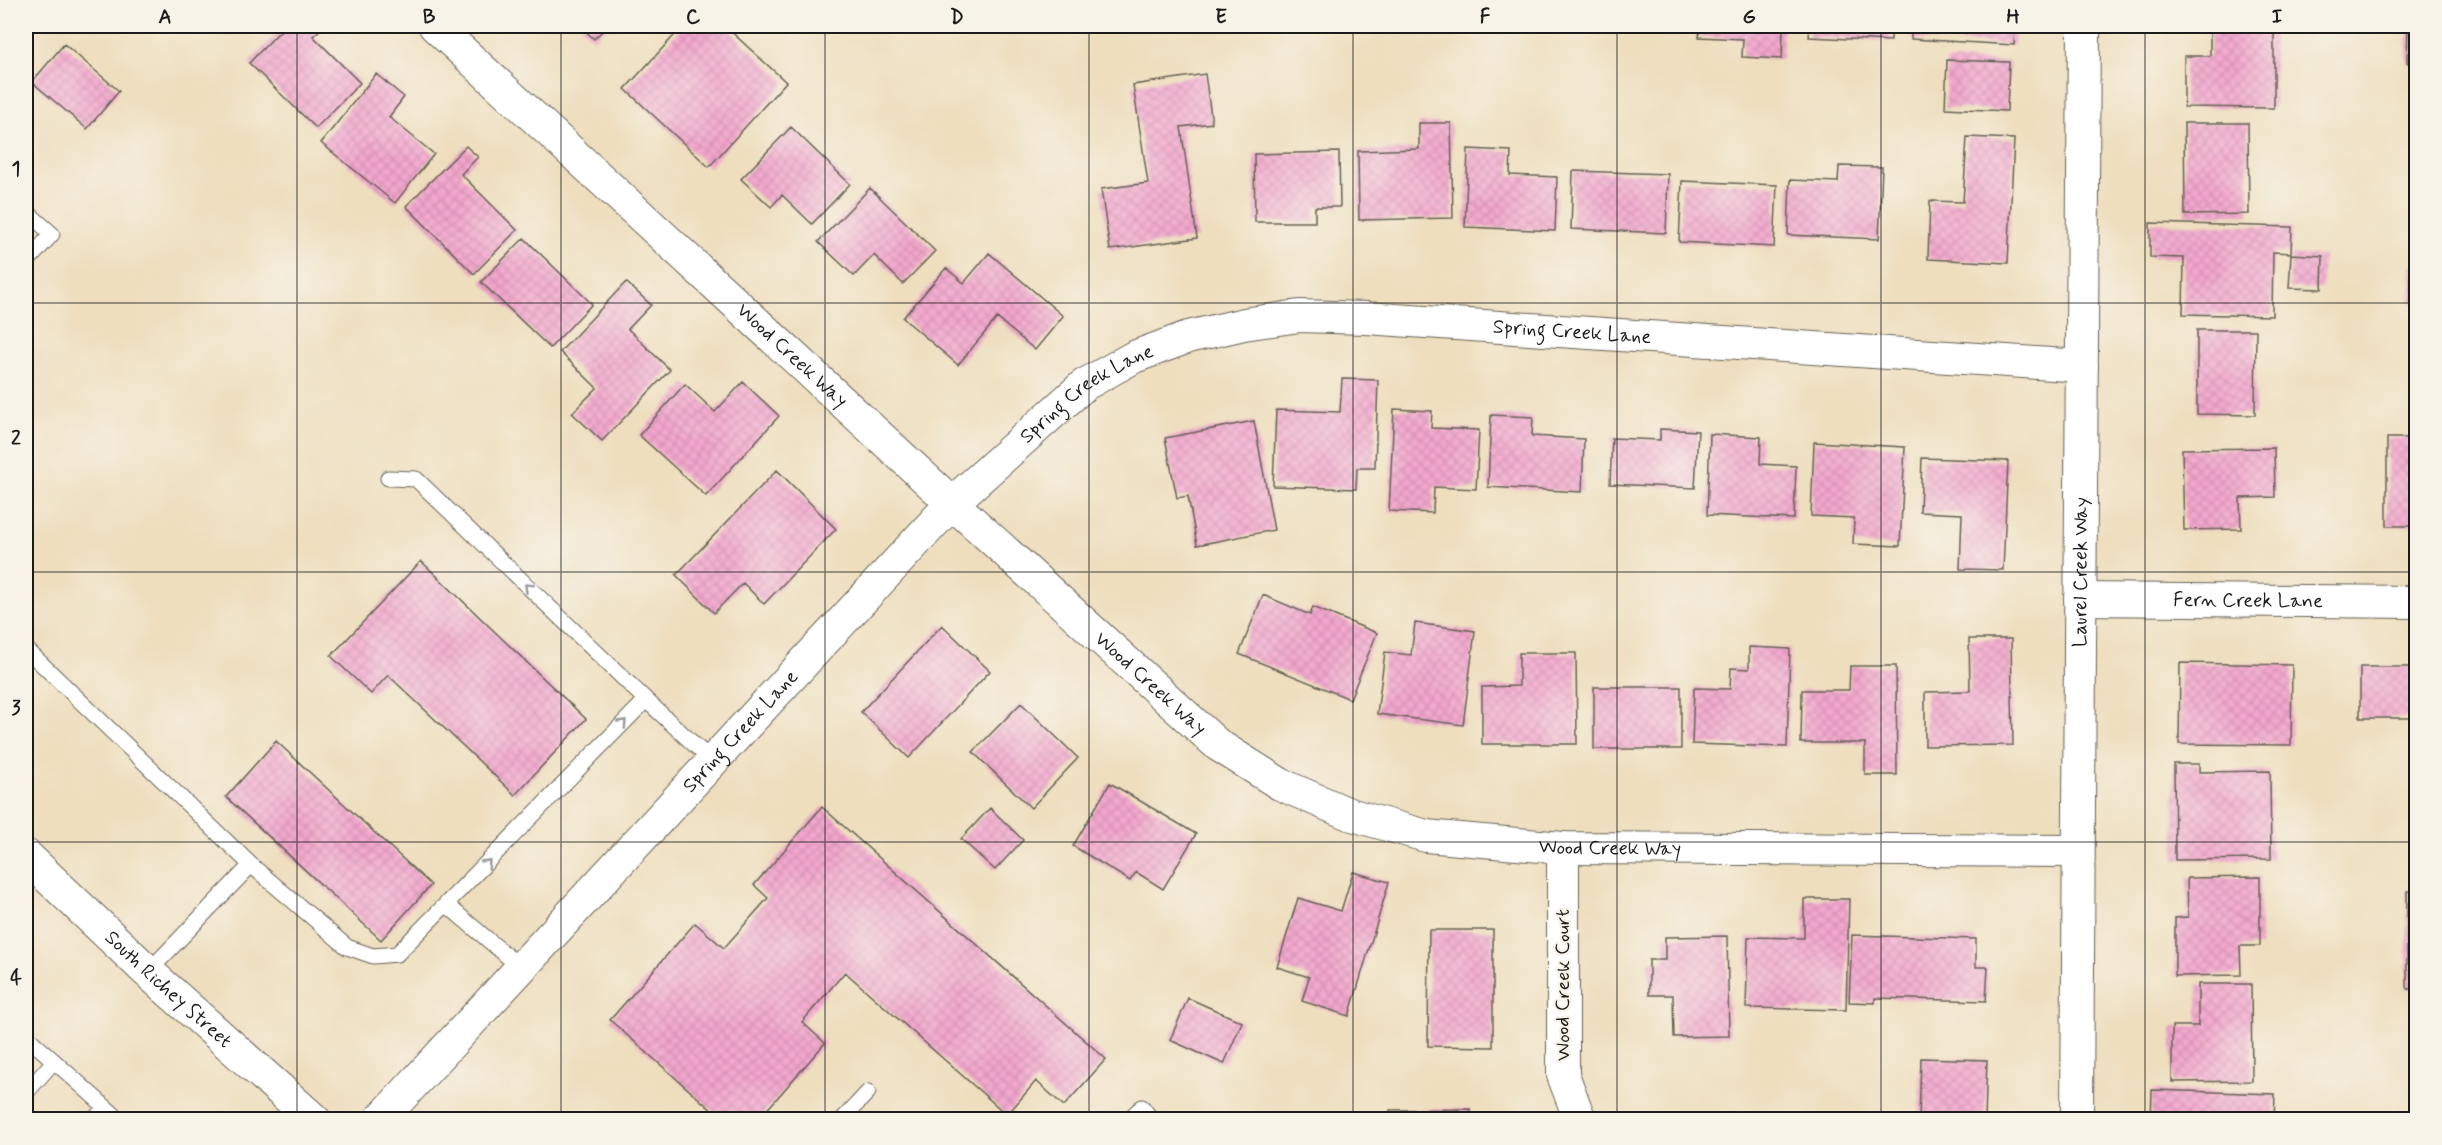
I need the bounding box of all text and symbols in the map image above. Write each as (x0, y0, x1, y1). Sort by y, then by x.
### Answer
text: A (158, 4, 172, 31)
text: B (423, 4, 436, 31)
text: C (686, 4, 701, 31)
text: D (950, 4, 964, 31)
text: E (1215, 4, 1227, 31)
text: F (1480, 4, 1491, 31)
text: G (1742, 4, 1756, 31)
text: H (2006, 4, 2020, 31)
text: I (2272, 4, 2282, 31)
text: 1 (12, 156, 20, 183)
street label: Wood Creek Way (731, 297, 854, 414)
street label: Spring Creek Lane (1492, 313, 1652, 351)
street label: Spring Creek Lane (1014, 337, 1157, 450)
text: 2 (11, 425, 21, 452)
street label: Laurel Creek Way (2067, 497, 2094, 647)
one-way arrow (525, 583, 535, 594)
street label: Fern Creek Lane (2173, 586, 2323, 615)
street label: Wood Creek Way (1089, 626, 1213, 742)
street label: Spring Creek Lane (676, 664, 804, 799)
text: 3 (11, 695, 21, 722)
one-way arrow (616, 719, 627, 730)
street label: Wood Creek Way (1537, 832, 1681, 862)
one-way arrow (480, 859, 491, 870)
street label: Wood Creek Court (1550, 909, 1577, 1061)
street label: South Richey Street (99, 924, 238, 1054)
text: 4 (10, 965, 22, 992)

